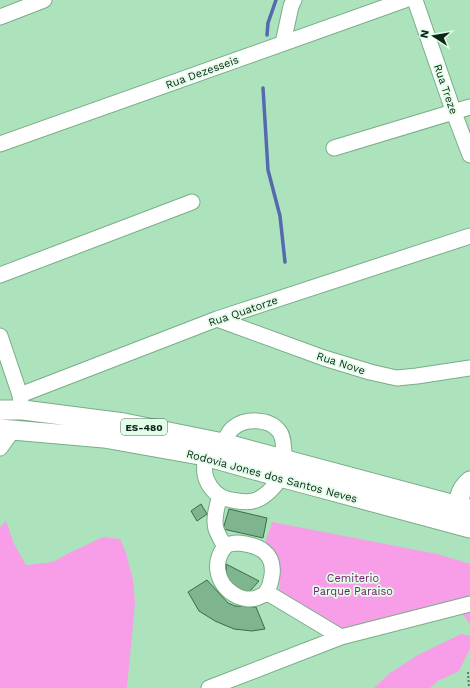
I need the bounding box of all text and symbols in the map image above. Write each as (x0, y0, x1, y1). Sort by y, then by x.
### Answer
north arrow (414, 16, 454, 56)
text: N (418, 29, 432, 39)
street label: Rua Dezesseis (164, 53, 241, 92)
street label: Rua Treze (431, 62, 460, 116)
street label: Rua Quatorze (207, 294, 280, 329)
street label: Rua Nove (315, 350, 367, 377)
road number: ES-480 (121, 419, 167, 435)
street label: Rodovia Jones dos Santos Neves (185, 447, 359, 506)
park label: Cemiterio Parque Paraiso (313, 572, 393, 598)

